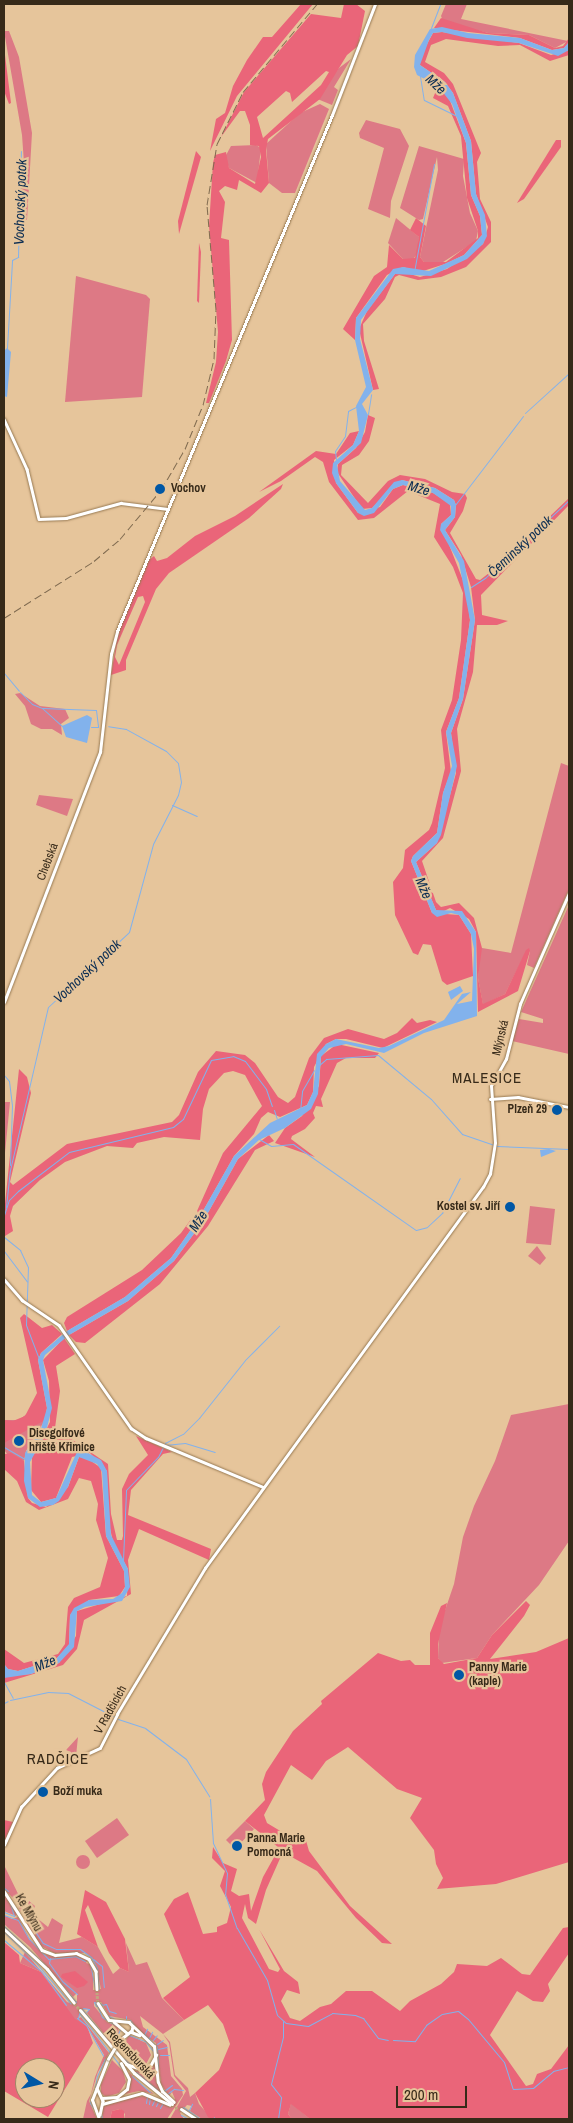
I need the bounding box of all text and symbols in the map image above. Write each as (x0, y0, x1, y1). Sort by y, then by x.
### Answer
water label: Mže (422, 70, 450, 98)
water label: Vochovský potok (10, 159, 30, 245)
water label: Mže (406, 477, 432, 499)
marker: Vochov (153, 482, 167, 496)
place label: Vochov (171, 482, 206, 496)
water label: Čeminský potok (484, 512, 556, 580)
street label: Chebská (34, 841, 62, 883)
water label: Mže (412, 875, 436, 901)
water label: Vochovský potok (50, 936, 124, 1006)
street label: Mlýnská (490, 1019, 512, 1057)
district label: MALESICE (451, 1069, 523, 1087)
place label: Plzeň 29 (508, 1103, 547, 1117)
marker: Plzeň 29 (551, 1104, 563, 1116)
place label: Kostel sv. Jiří (437, 1200, 500, 1214)
marker: Kostel sv. Jiří (504, 1201, 516, 1213)
water label: Mže (185, 1207, 211, 1235)
place label: Discgolfové hřiště Křimice (29, 1427, 95, 1455)
marker: Discgolfové hřiště Křimice (13, 1435, 25, 1447)
water label: Mže (32, 1651, 58, 1675)
place label: Panny Marie (kaple) (469, 1661, 527, 1689)
marker: Panny Marie (kaple) (453, 1669, 465, 1681)
street label: V Radčicích (92, 1683, 130, 1737)
district label: RADČICE (26, 1750, 90, 1768)
place label: Boží muka (53, 1785, 102, 1799)
marker: Boží muka (37, 1786, 49, 1798)
place label: Panna Marie Pomocná (247, 1832, 305, 1860)
marker: Panna Marie Pomocná (231, 1840, 243, 1852)
street label: Ke Mlýnu (12, 1892, 44, 1934)
street label: Regensburská (103, 2026, 157, 2082)
north arrow (15, 2058, 65, 2108)
scale bar (398, 2076, 469, 2108)
text: N (44, 2080, 63, 2091)
text: 200 m (404, 2084, 438, 2105)

